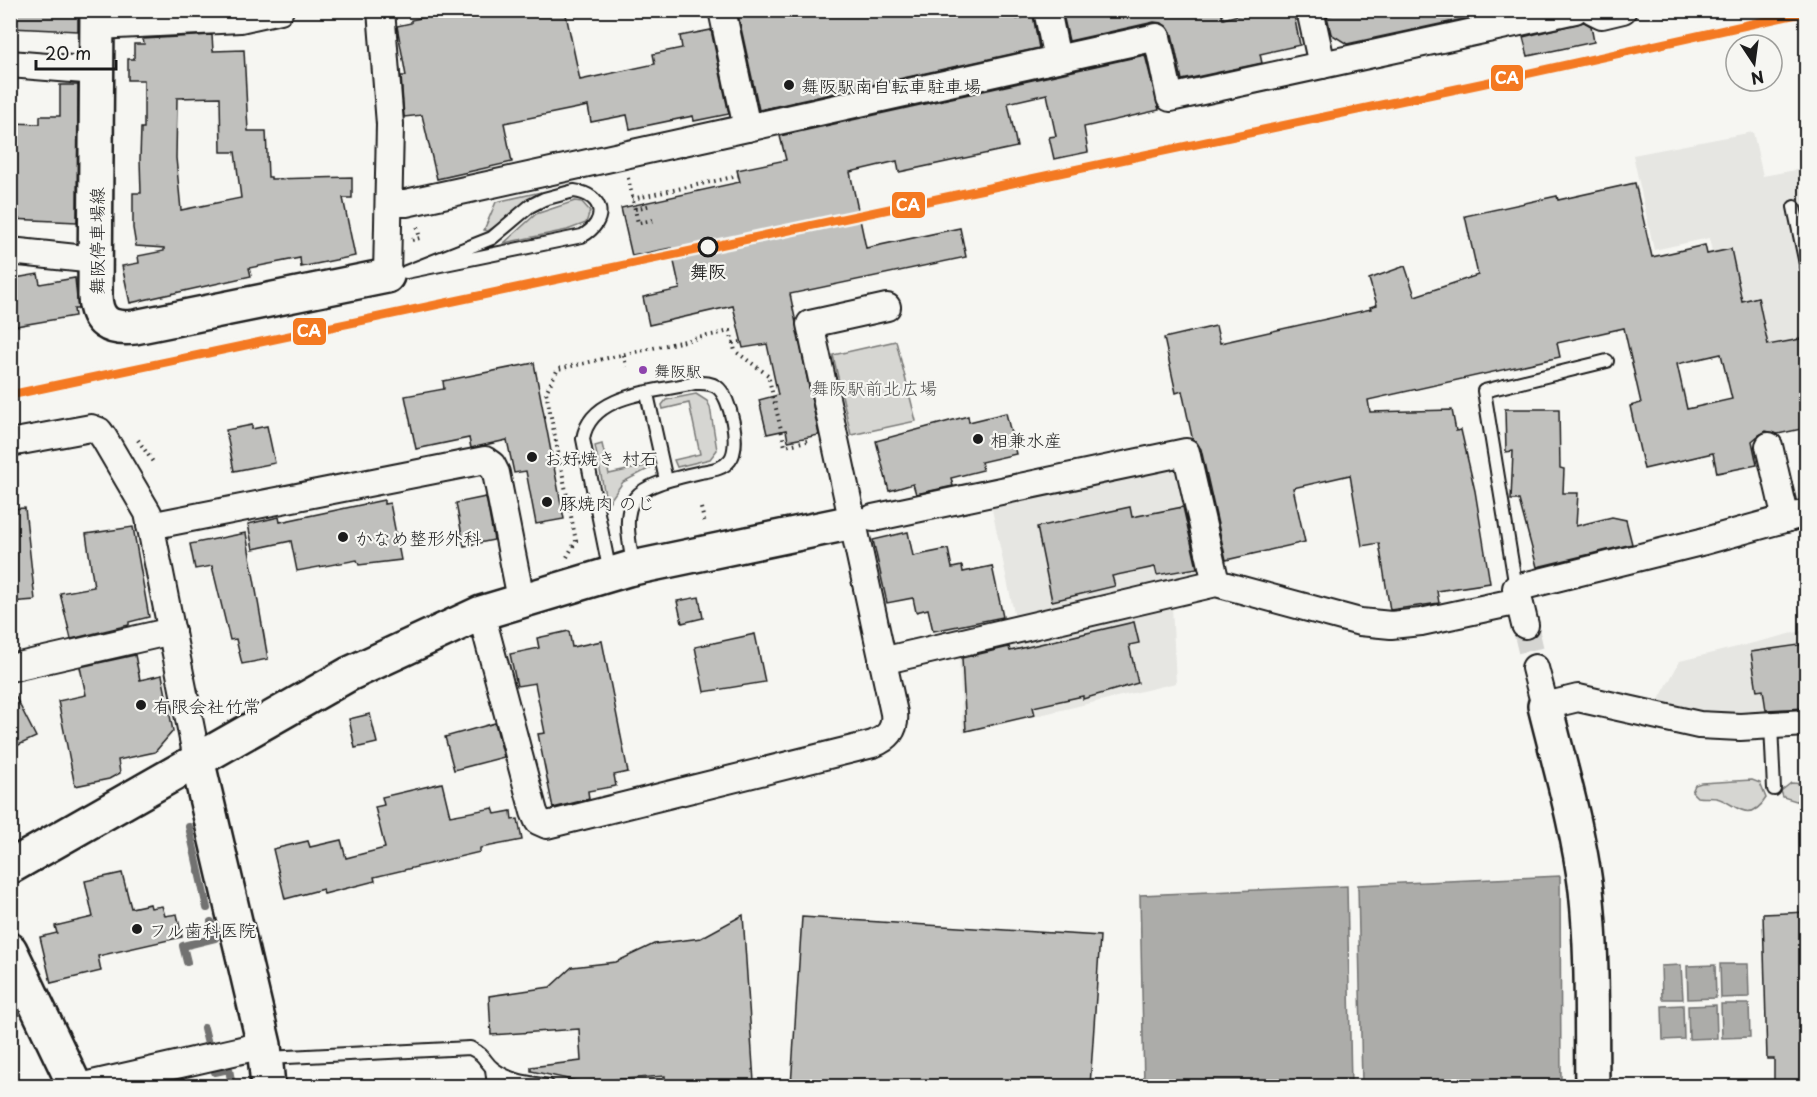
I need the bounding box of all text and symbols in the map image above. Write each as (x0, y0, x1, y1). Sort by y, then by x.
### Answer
scale bar (36, 33, 116, 71)
north arrow (1724, 33, 1784, 93)
text: 20 m (45, 39, 91, 66)
line badge: CA (1490, 64, 1524, 92)
text: CA (1495, 65, 1520, 89)
text: N (1749, 65, 1766, 92)
place label: 舞阪駅南自転車駐車場 (801, 72, 981, 99)
marker: 舞阪駅南自転車駐車場 (782, 78, 796, 92)
street label: 舞阪停車場線 (83, 187, 110, 295)
line badge: CA (891, 191, 926, 219)
text: CA (896, 192, 921, 216)
marker: 舞阪 (698, 237, 718, 257)
place label: 舞阪 (690, 257, 726, 284)
line badge: CA (292, 317, 327, 346)
text: CA (297, 318, 322, 342)
place label: 舞阪駅 (654, 358, 702, 382)
marker: 舞阪駅 (637, 364, 649, 376)
park label: 舞阪駅前北広場 (811, 374, 937, 401)
place label: 相兼水産 (990, 426, 1062, 453)
marker: 相兼水産 (971, 432, 985, 446)
place label: お好焼き 村石 (544, 444, 658, 471)
marker: お好焼き 村石 (525, 450, 539, 464)
place label: 豚焼肉 のじ (559, 489, 655, 516)
marker: 豚焼肉 のじ (540, 495, 554, 509)
place label: かなめ整形外科 (355, 524, 481, 551)
marker: かなめ整形外科 (336, 530, 350, 544)
place label: 有限会社竹常 (153, 692, 261, 719)
marker: 有限会社竹常 (134, 698, 148, 712)
place label: フル歯科医院 (149, 916, 256, 943)
marker: フル歯科医院 (130, 922, 144, 936)

